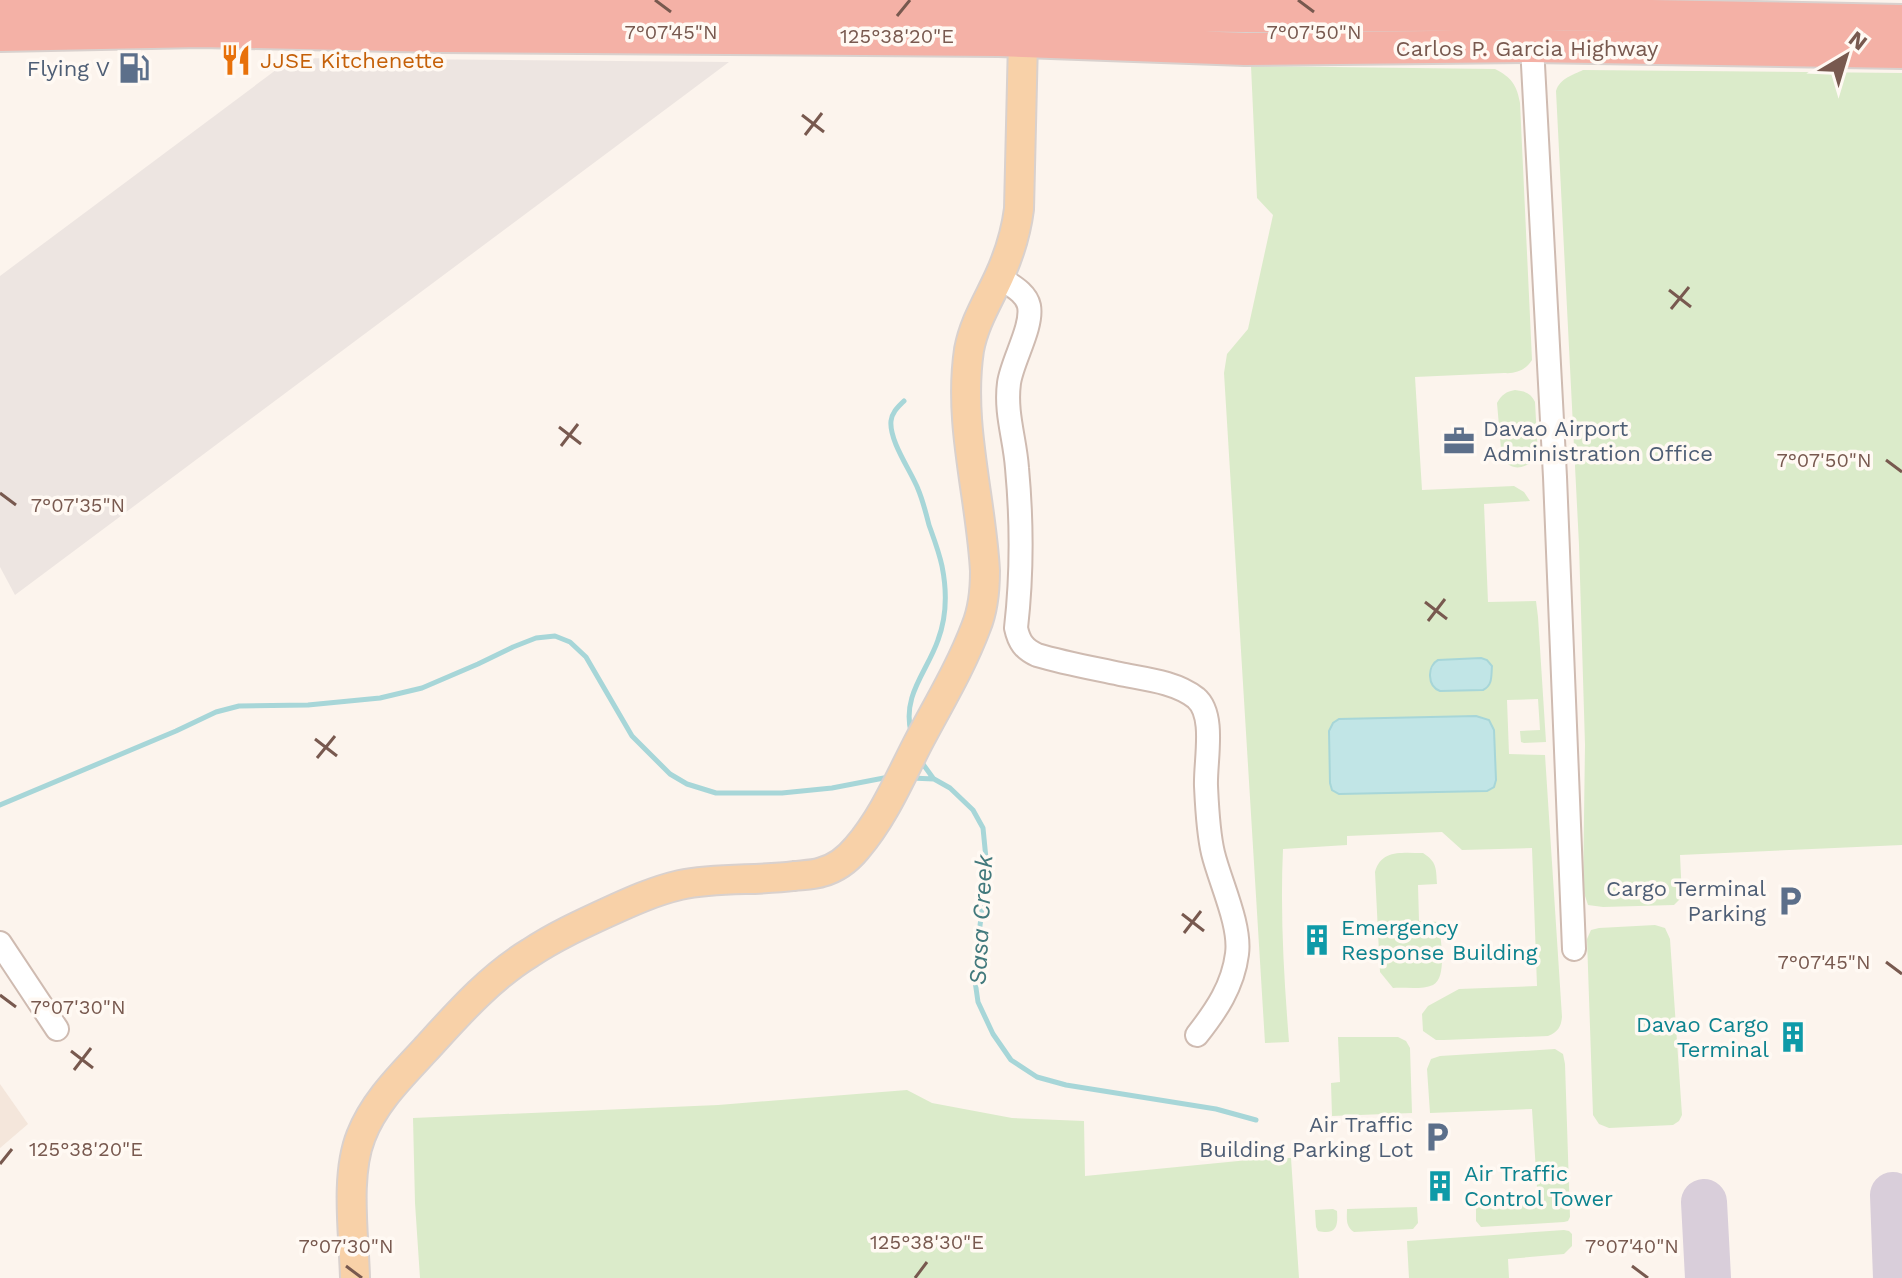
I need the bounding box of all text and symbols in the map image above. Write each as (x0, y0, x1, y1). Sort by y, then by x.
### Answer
north arrow (1806, 16, 1886, 96)
text: 7°07'45"N (624, 20, 718, 44)
text: 7°07'50"N (1266, 20, 1362, 44)
text: 125°38'20"E (840, 24, 954, 48)
text: N (1844, 26, 1872, 56)
street label: Carlos P. Garcia Highway (1396, 36, 1659, 61)
restaurant icon: JJSE Kitchenette (219, 43, 253, 77)
place label: JJSE Kitchenette (260, 48, 444, 73)
fuel station icon: Flying V (117, 51, 151, 85)
place label: Flying V (27, 56, 110, 81)
place label: Davao Airport Administration Office (1483, 416, 1713, 466)
office icon: Davao Airport Administration Office (1442, 424, 1476, 458)
text: 7°07'50"N (1776, 448, 1872, 472)
text: 7°07'35"N (31, 493, 125, 517)
water label: Sasa Creek (964, 853, 998, 986)
place label: Cargo Terminal Parking (1606, 876, 1766, 926)
parking icon: Cargo Terminal Parking (1773, 884, 1807, 918)
place label: Emergency Response Building (1341, 915, 1538, 965)
building icon: Emergency Response Building (1300, 923, 1334, 957)
text: 7°07'45"N (1777, 950, 1871, 974)
text: 7°07'30"N (30, 995, 126, 1019)
place label: Davao Cargo Terminal (1636, 1012, 1769, 1062)
building icon: Davao Cargo Terminal (1776, 1020, 1810, 1054)
place label: Air Traffic Building Parking Lot (1199, 1112, 1413, 1162)
parking icon: Air Traffic Building Parking Lot (1420, 1120, 1454, 1154)
text: 125°38'20"E (29, 1137, 143, 1161)
place label: Air Traffic Control Tower (1464, 1161, 1613, 1211)
building icon: Air Traffic Control Tower (1423, 1169, 1457, 1203)
text: 125°38'30"E (870, 1230, 984, 1254)
text: 7°07'30"N (298, 1234, 394, 1258)
text: 7°07'40"N (1585, 1234, 1679, 1258)

